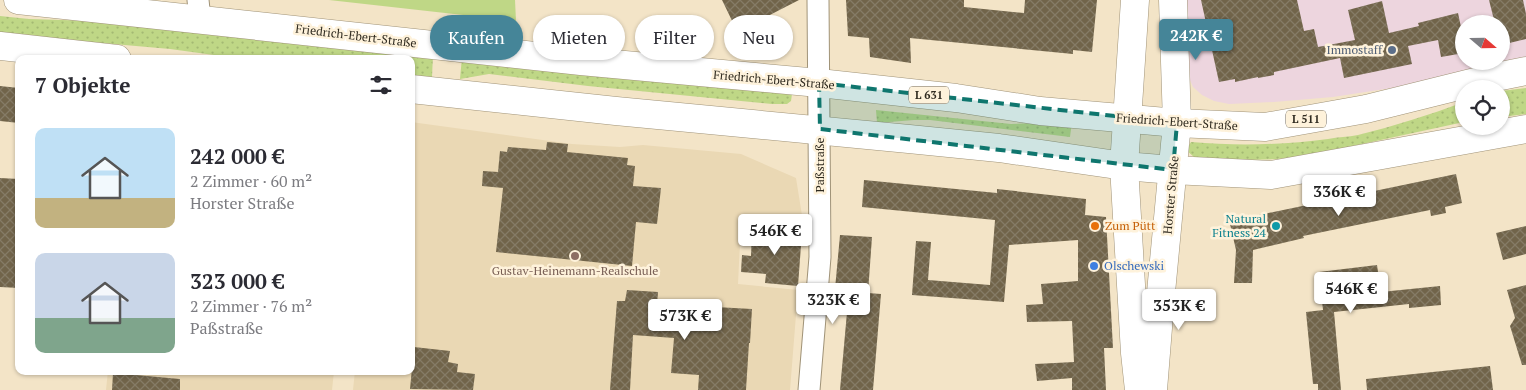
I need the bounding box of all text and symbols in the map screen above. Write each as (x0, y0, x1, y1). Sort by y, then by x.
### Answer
chip: Kaufen (430, 15, 523, 60)
chip: Mieten (533, 15, 625, 60)
chip: Filter (635, 15, 714, 60)
chip: Neu (724, 15, 793, 60)
north arrow (1455, 15, 1510, 70)
map controls (1455, 15, 1510, 135)
pin: 242K € (1155, 18, 1237, 61)
street label: Friedrich-Ebert-Straße (295, 21, 417, 50)
text: 242K € (1170, 24, 1222, 46)
place label: Immostaff (1327, 42, 1383, 57)
marker: Immostaff (1386, 44, 1398, 56)
street label: Friedrich-Ebert-Straße (713, 67, 835, 92)
text: 7 Objekte (35, 71, 131, 99)
icon: filters (367, 71, 395, 99)
button: locate (1455, 80, 1510, 135)
road number: L 631 (909, 86, 949, 104)
street label: Friedrich-Ebert-Straße (1116, 110, 1238, 133)
road number: L 511 (1286, 110, 1326, 128)
street label: Paßstraße (812, 138, 827, 192)
text: 242 000 € (190, 142, 284, 170)
icon: home (75, 148, 135, 208)
street label: Horster Straße (1160, 155, 1181, 235)
text: 2 Zimmer · 60 m² (190, 170, 312, 192)
pin: 336K € (1298, 174, 1380, 217)
text: 336K € (1313, 180, 1365, 202)
text: Horster Straße (190, 192, 295, 214)
place label: Natural Fitness 24 (1212, 211, 1267, 240)
pin: 546K € (734, 214, 816, 256)
place label: Zum Pütt (1105, 218, 1156, 233)
text: 546K € (749, 219, 801, 241)
marker: Zum Pütt (1089, 220, 1101, 232)
marker: Natural Fitness 24 (1270, 220, 1282, 232)
marker: Gustav-Heinemann-Realschule (569, 250, 581, 262)
place label: Olschewski (1104, 258, 1164, 273)
marker: Olschewski (1088, 260, 1100, 272)
place label: Gustav-Heinemann-Realschule (492, 263, 658, 278)
text: 323 000 € (190, 267, 284, 295)
pin: 546K € (1310, 272, 1392, 314)
icon: home (75, 273, 135, 333)
text: 546K € (1325, 277, 1377, 299)
pin: 323K € (792, 282, 874, 325)
text: 323K € (807, 288, 859, 310)
pin: 353K € (1138, 288, 1220, 331)
text: 353K € (1153, 294, 1205, 316)
text: 2 Zimmer · 76 m² (190, 295, 312, 317)
pin: 573K € (644, 298, 726, 341)
text: 573K € (659, 304, 711, 326)
text: Paßstraße (190, 317, 263, 339)

